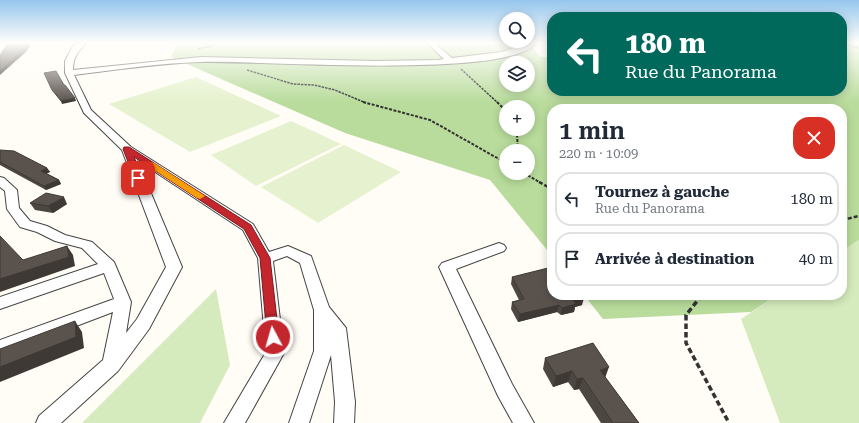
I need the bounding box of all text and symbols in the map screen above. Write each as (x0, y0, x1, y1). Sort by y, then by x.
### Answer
map controls (499, 12, 535, 180)
button: search (499, 12, 535, 48)
text: 180 m (625, 27, 706, 60)
icon: left (559, 28, 611, 80)
button: layers (499, 56, 535, 92)
text: Rue du Panorama (625, 61, 777, 82)
button: + (499, 100, 535, 136)
text: 1 min (559, 117, 625, 145)
button: close (793, 117, 835, 159)
button: − (499, 144, 535, 180)
text: 220 m · 10:09 (559, 146, 638, 161)
pin (121, 161, 155, 195)
icon: arrive (127, 167, 149, 189)
text: Tournez à gauche (595, 183, 729, 201)
icon: left (561, 188, 583, 210)
text: 180 m (790, 190, 833, 208)
text: Rue du Panorama (595, 201, 705, 216)
icon: arrive (561, 248, 583, 270)
text: Arrivée à destination (595, 250, 754, 268)
text: 40 m (799, 250, 833, 268)
position arrow (252, 316, 294, 358)

